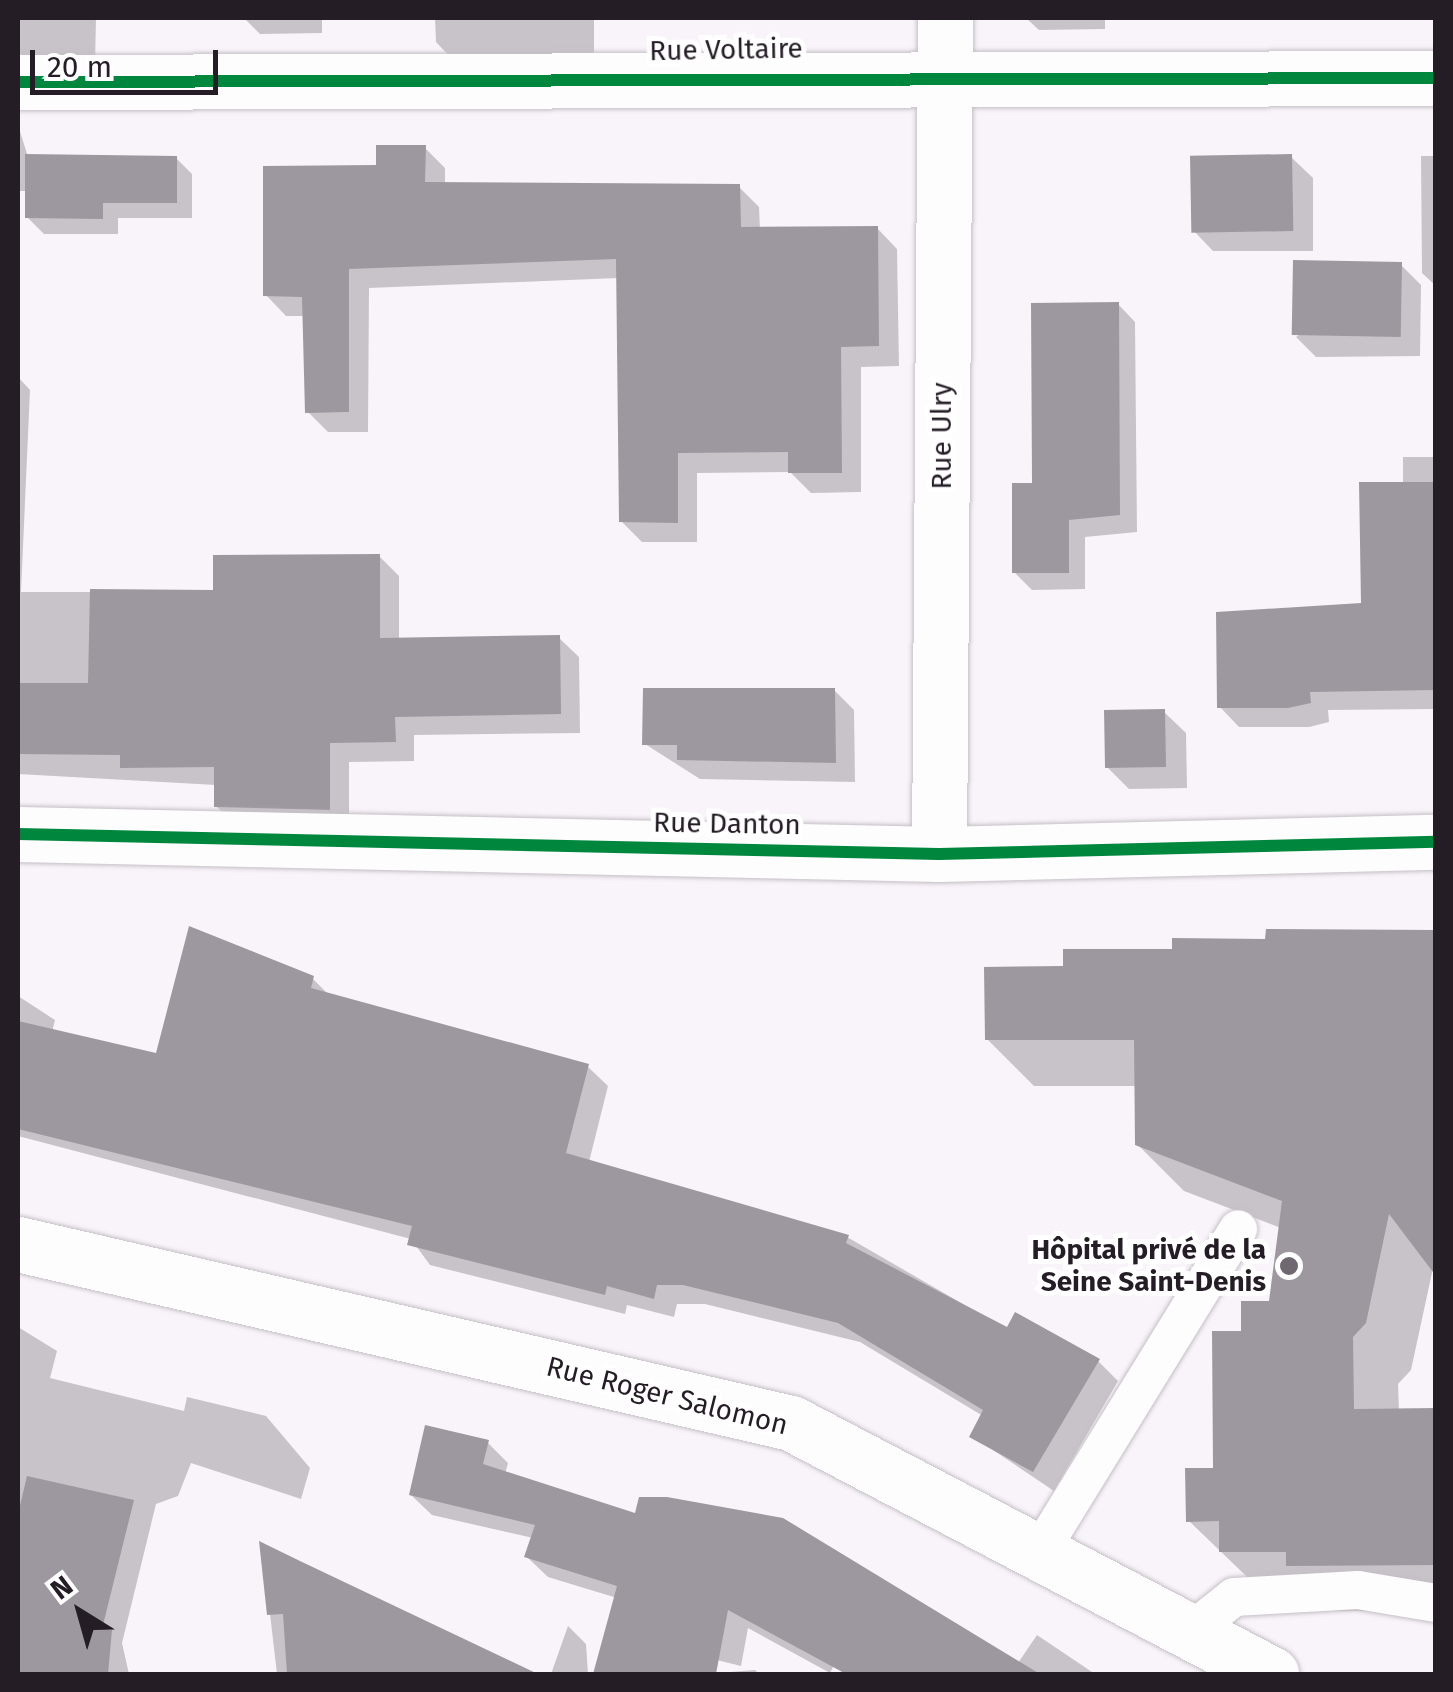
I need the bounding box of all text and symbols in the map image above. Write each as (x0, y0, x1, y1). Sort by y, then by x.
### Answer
scale bar (35, 30, 222, 92)
street label: Rue Voltaire (649, 32, 803, 68)
text: 20 m (47, 49, 112, 85)
street label: Rue Ulry (925, 382, 959, 490)
street label: Rue Danton (653, 806, 801, 842)
place label: Hôpital privé de la Seine Saint-Denis (1031, 1233, 1266, 1299)
marker: Hôpital privé de la Seine Saint-Denis (1276, 1253, 1302, 1279)
street label: Rue Roger Salomon (543, 1350, 791, 1442)
north arrow (30, 1562, 130, 1662)
text: N (44, 1569, 79, 1606)

